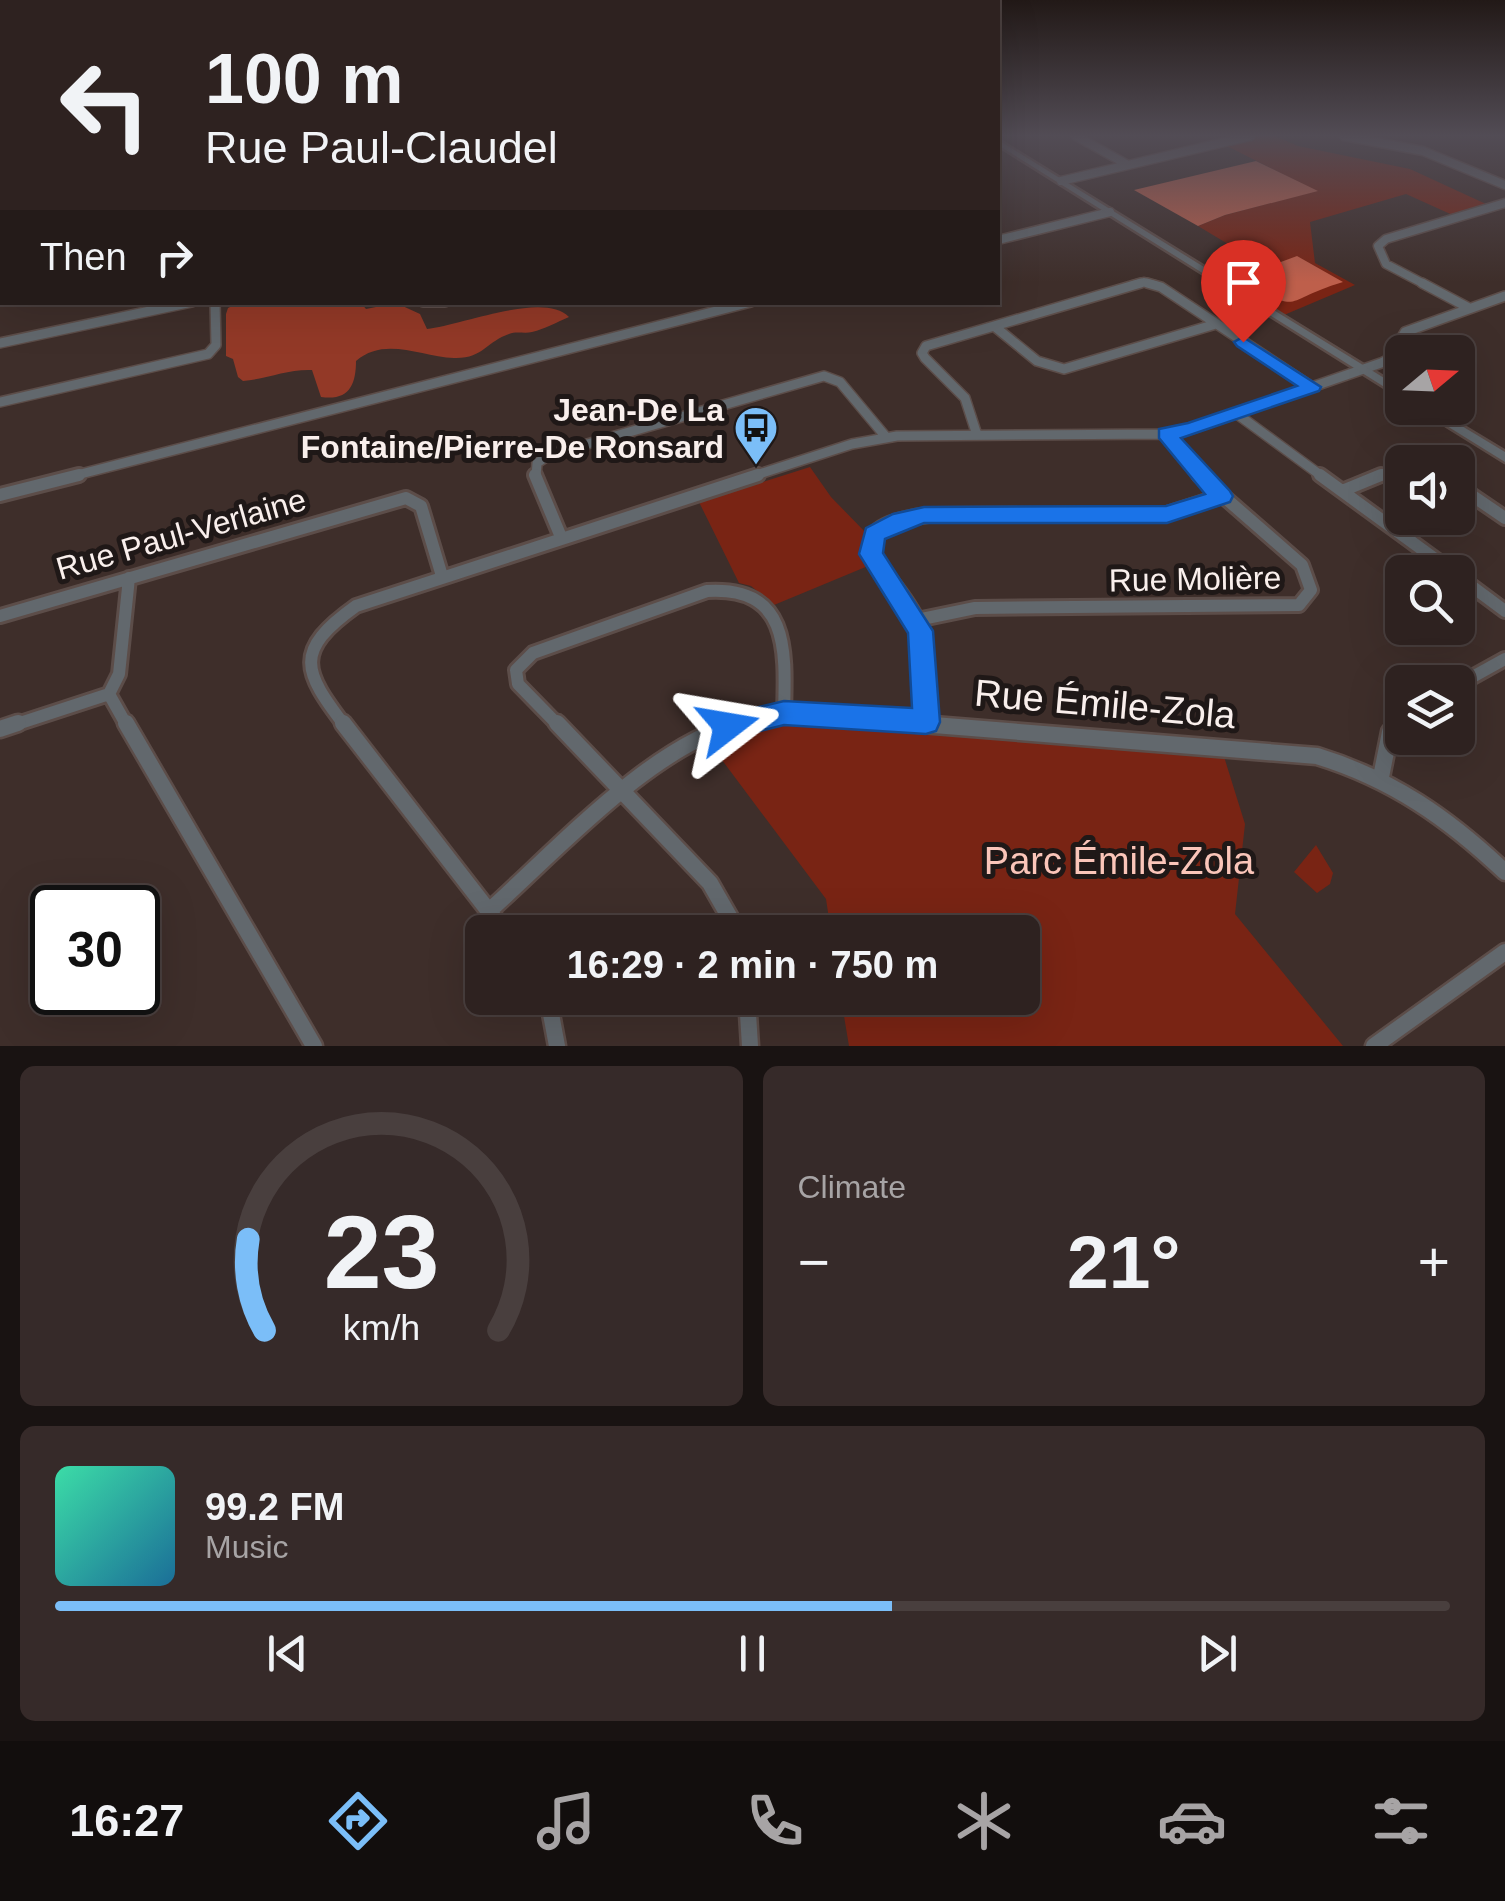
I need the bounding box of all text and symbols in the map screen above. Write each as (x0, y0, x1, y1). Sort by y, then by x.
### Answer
icon: left (40, 40, 170, 170)
text: 100 m (205, 40, 403, 118)
text: Rue Paul-Claudel (205, 122, 558, 173)
icon: right (147, 230, 202, 285)
text: Then (40, 236, 127, 278)
pin (1201, 240, 1286, 343)
icon: arrive (1216, 255, 1271, 310)
north arrow (1385, 335, 1475, 425)
map controls (1385, 335, 1475, 755)
place label: Jean-De La Fontaine/Pierre-De Ronsard (301, 392, 724, 465)
bus stop icon: Jean-De La Fontaine/Pierre-De Ronsard (733, 405, 779, 466)
button: sound (1385, 445, 1475, 535)
street label: Rue Paul-Verlaine (52, 481, 310, 587)
button: search (1385, 555, 1475, 645)
street label: Rue Molière (1108, 559, 1282, 599)
button: layers (1385, 665, 1475, 755)
street label: Rue Émile-Zola (973, 672, 1238, 736)
position arrow (676, 674, 780, 778)
park label: Parc Émile-Zola (984, 840, 1255, 882)
speed limit sign: 30 (30, 885, 160, 1015)
text: 16:29 · 2 min · 750 m (567, 944, 938, 986)
text: Climate (798, 1169, 906, 1205)
text: 23 (323, 1194, 439, 1310)
text: 21° (1067, 1220, 1180, 1304)
text: − (798, 1231, 830, 1293)
text: + (1418, 1231, 1450, 1293)
text: km/h (343, 1308, 420, 1348)
text: 99.2 FM (205, 1486, 344, 1528)
text: Music (205, 1529, 289, 1565)
icon: previous (260, 1626, 315, 1681)
icon: pause (725, 1626, 780, 1681)
icon: next (1190, 1626, 1245, 1681)
icon: directions (323, 1786, 393, 1856)
icon: music (531, 1786, 601, 1856)
icon: phone (740, 1786, 810, 1856)
icon: climate (949, 1786, 1019, 1856)
icon: car (1157, 1786, 1227, 1856)
icon: filters (1366, 1786, 1436, 1856)
text: 16:27 (69, 1795, 184, 1846)

